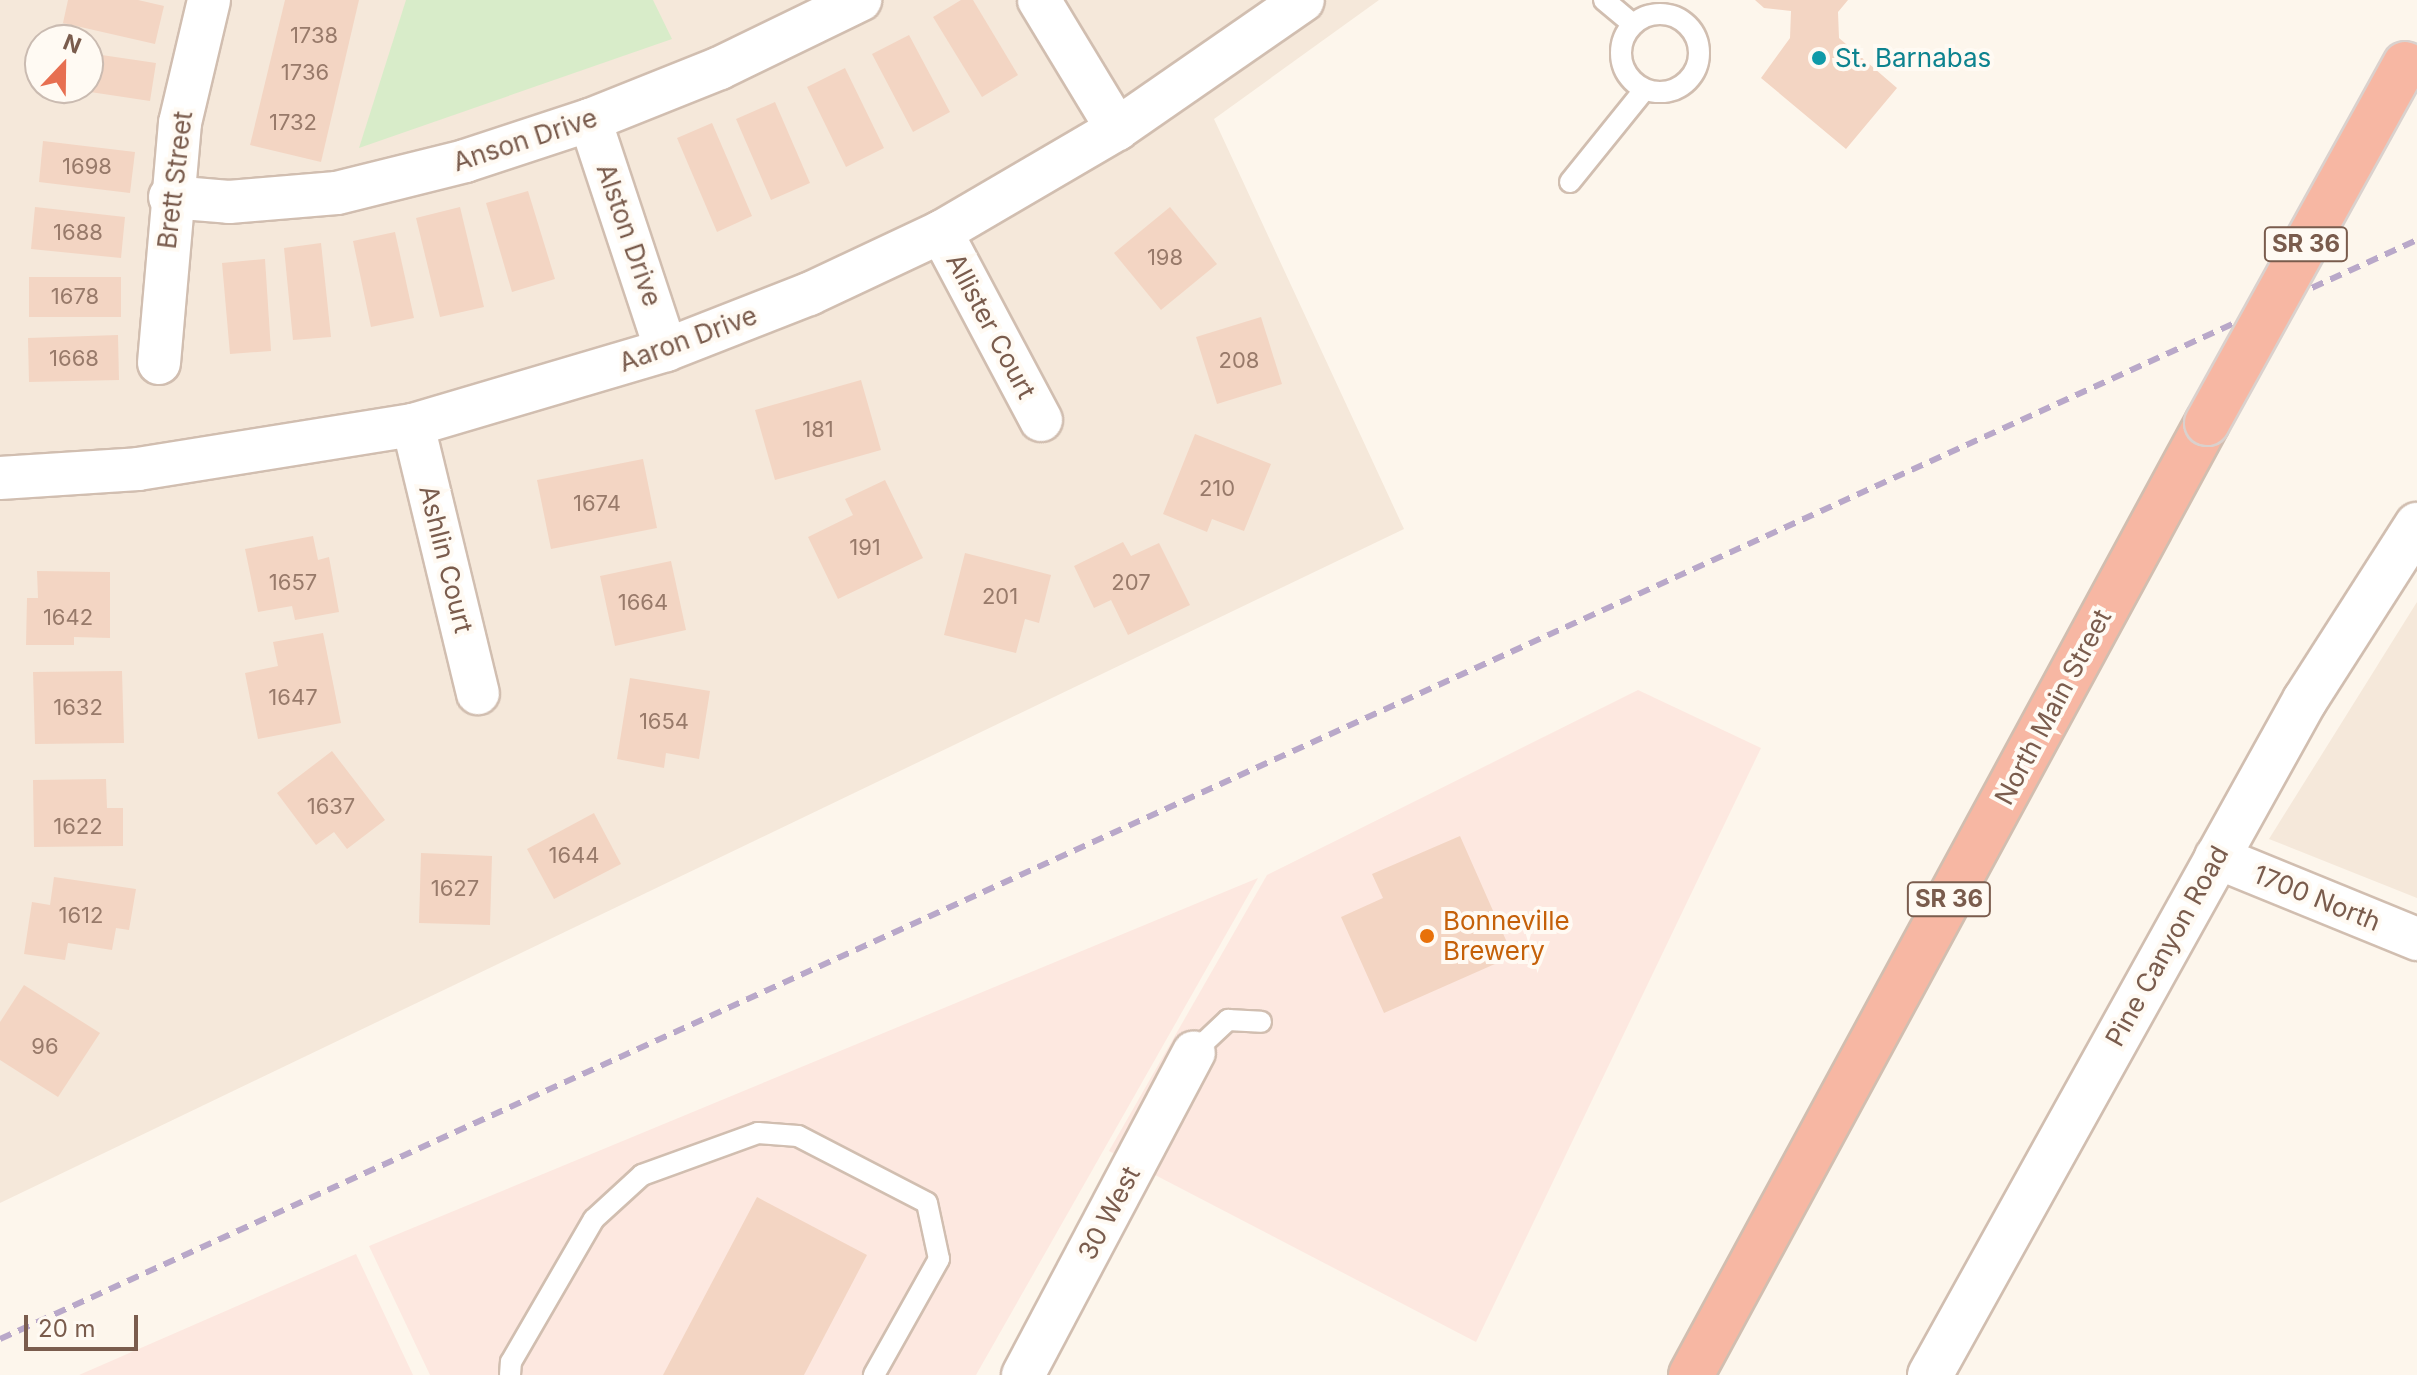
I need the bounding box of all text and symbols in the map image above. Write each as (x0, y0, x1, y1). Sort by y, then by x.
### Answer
house number: 1738 (290, 23, 338, 49)
north arrow (24, 24, 104, 104)
text: N (60, 28, 85, 59)
place label: St. Barnabas (1835, 42, 1991, 74)
marker: St. Barnabas (1810, 49, 1828, 67)
house number: 1736 (281, 60, 329, 86)
street label: Anson Drive (449, 102, 601, 178)
street label: Brett Street (151, 109, 199, 251)
house number: 1732 (269, 110, 317, 136)
house number: 1698 (62, 154, 112, 180)
street label: Alston Drive (590, 159, 668, 311)
house number: 1688 (53, 220, 103, 246)
road number: SR 36 (2262, 224, 2350, 264)
house number: 198 (1147, 245, 1183, 271)
street label: Allister Court (940, 248, 1042, 404)
house number: 1678 (51, 284, 99, 310)
street label: Aaron Drive (615, 300, 761, 378)
house number: 1668 (49, 346, 99, 372)
house number: 208 (1219, 348, 1259, 374)
house number: 181 (802, 417, 834, 443)
house number: 210 (1199, 476, 1235, 502)
street label: Ashlin Court (413, 482, 479, 636)
house number: 1674 (573, 491, 621, 517)
house number: 191 (849, 535, 881, 561)
house number: 1657 (269, 570, 317, 596)
house number: 207 (1111, 570, 1151, 596)
house number: 201 (982, 584, 1018, 610)
house number: 1664 (618, 590, 668, 616)
street label: North Main Street (1988, 604, 2118, 810)
house number: 1642 (43, 605, 93, 631)
house number: 1647 (268, 685, 318, 711)
house number: 1632 (53, 695, 103, 721)
house number: 1654 (639, 709, 689, 735)
house number: 1637 (307, 794, 355, 820)
house number: 1622 (53, 814, 103, 840)
street label: Pine Canyon Road (2099, 840, 2235, 1052)
house number: 1644 (548, 843, 600, 869)
street label: 1700 North (2249, 858, 2385, 938)
house number: 1627 (431, 876, 479, 902)
road number: SR 36 (1905, 879, 1993, 919)
house number: 1612 (59, 903, 103, 929)
place label: Bonneville Brewery (1443, 905, 1570, 966)
marker: Bonneville Brewery (1418, 927, 1436, 945)
house number: 96 (31, 1034, 59, 1060)
street label: 30 West (1071, 1161, 1147, 1265)
scale bar (28, 1299, 142, 1349)
text: 20 m (38, 1314, 96, 1343)

